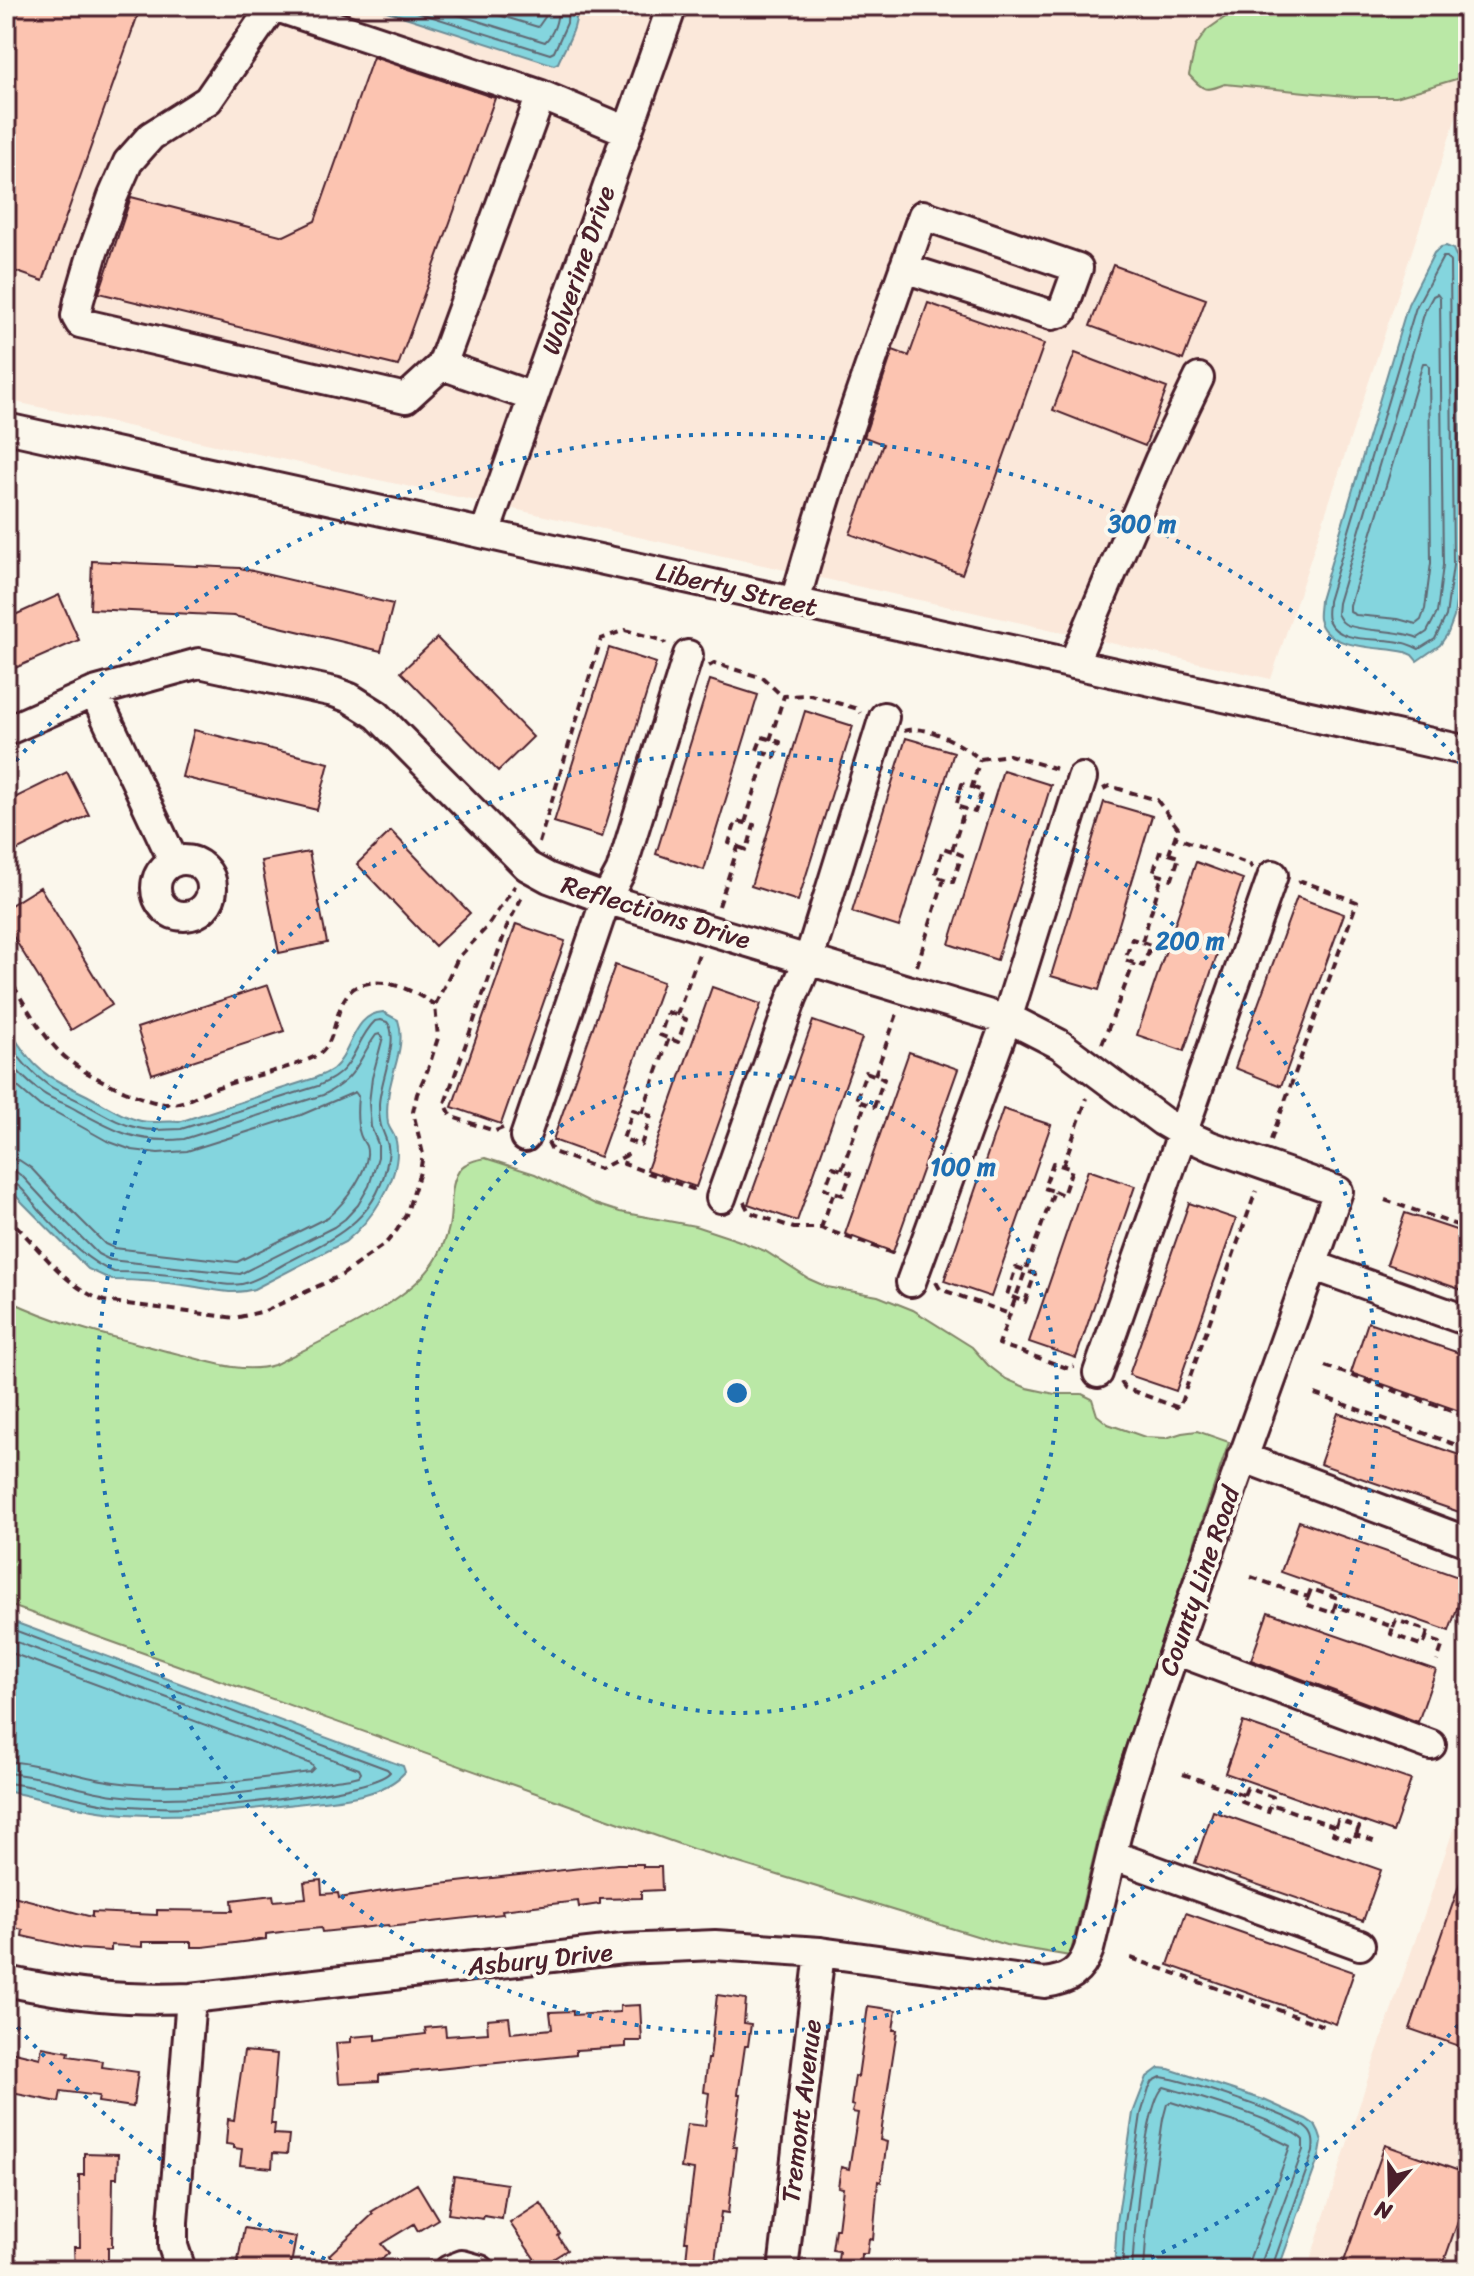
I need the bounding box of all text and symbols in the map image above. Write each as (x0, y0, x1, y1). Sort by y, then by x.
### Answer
street label: Wolverine Drive (528, 179, 629, 361)
text: 300 m (1107, 503, 1177, 545)
street label: Liberty Street (652, 548, 822, 630)
street label: Reflections Drive (556, 861, 757, 963)
text: 200 m (1155, 920, 1225, 962)
text: 100 m (930, 1146, 996, 1188)
centre of rings (723, 1379, 751, 1407)
street label: County Line Road (1145, 1478, 1254, 1682)
street label: Asbury Drive (464, 1928, 615, 1990)
street label: Tremont Avenue (767, 2017, 835, 2205)
north arrow (1350, 2152, 1430, 2232)
text: N (1369, 2189, 1398, 2232)

